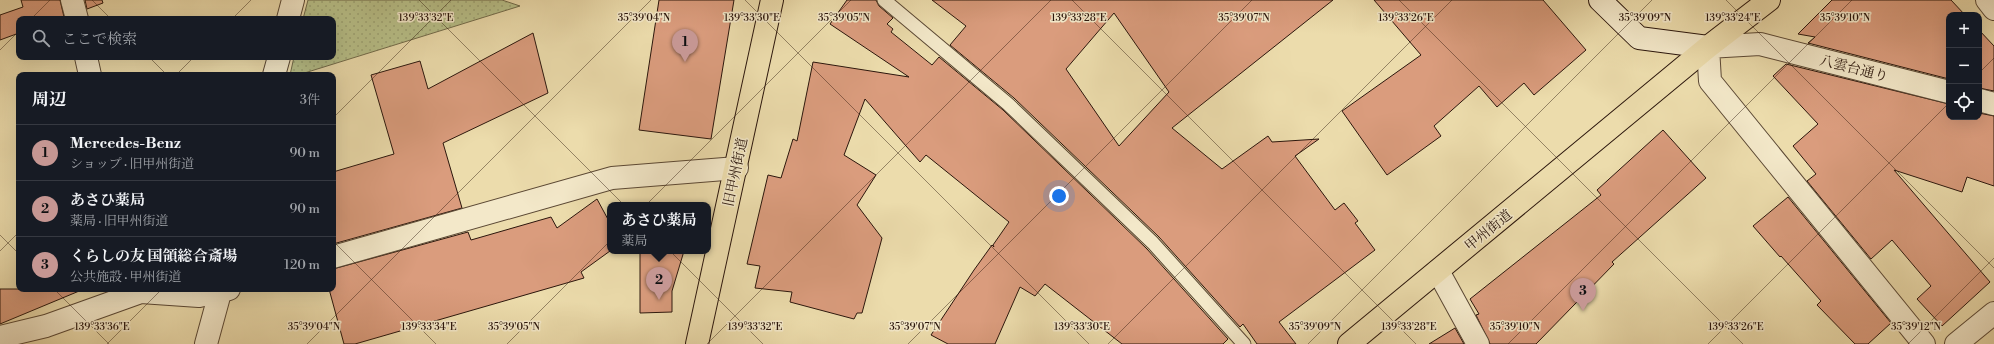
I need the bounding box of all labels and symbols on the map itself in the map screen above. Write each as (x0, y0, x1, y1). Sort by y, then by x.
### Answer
text: 139°33'32"E (399, 12, 454, 24)
text: 35°39'04"N (618, 12, 671, 24)
text: 139°33'30"E (724, 12, 780, 24)
text: 35°39'05"N (818, 12, 871, 24)
text: 139°33'28"E (1051, 12, 1107, 24)
text: 35°39'07"N (1218, 12, 1270, 24)
text: 139°33'26"E (1378, 12, 1434, 24)
text: 35°39'09"N (1619, 12, 1672, 24)
text: 139°33'24"E (1705, 12, 1761, 24)
text: 35°39'10"N (1820, 12, 1871, 24)
pin: 1 (672, 29, 698, 62)
street label: 八雲台通り (1818, 52, 1890, 86)
street label: 旧甲州街道 (720, 136, 752, 208)
your location (1049, 186, 1069, 206)
street label: 甲州街道 (1461, 206, 1516, 255)
pin: 2 (646, 267, 672, 300)
pin: 3 (1570, 278, 1596, 311)
text: 139°33'36"E (74, 321, 130, 333)
text: 35°39'04"N (288, 321, 341, 333)
text: 139°33'34"E (401, 321, 457, 333)
text: 35°39'05"N (488, 321, 541, 333)
text: 139°33'32"E (728, 321, 783, 333)
text: 35°39'07"N (889, 321, 941, 333)
text: 139°33'30"E (1054, 321, 1110, 333)
text: 35°39'09"N (1289, 321, 1342, 333)
text: 139°33'28"E (1381, 321, 1437, 333)
text: 35°39'10"N (1490, 321, 1541, 333)
text: 139°33'26"E (1708, 321, 1764, 333)
text: 35°39'12"N (1891, 321, 1942, 333)

